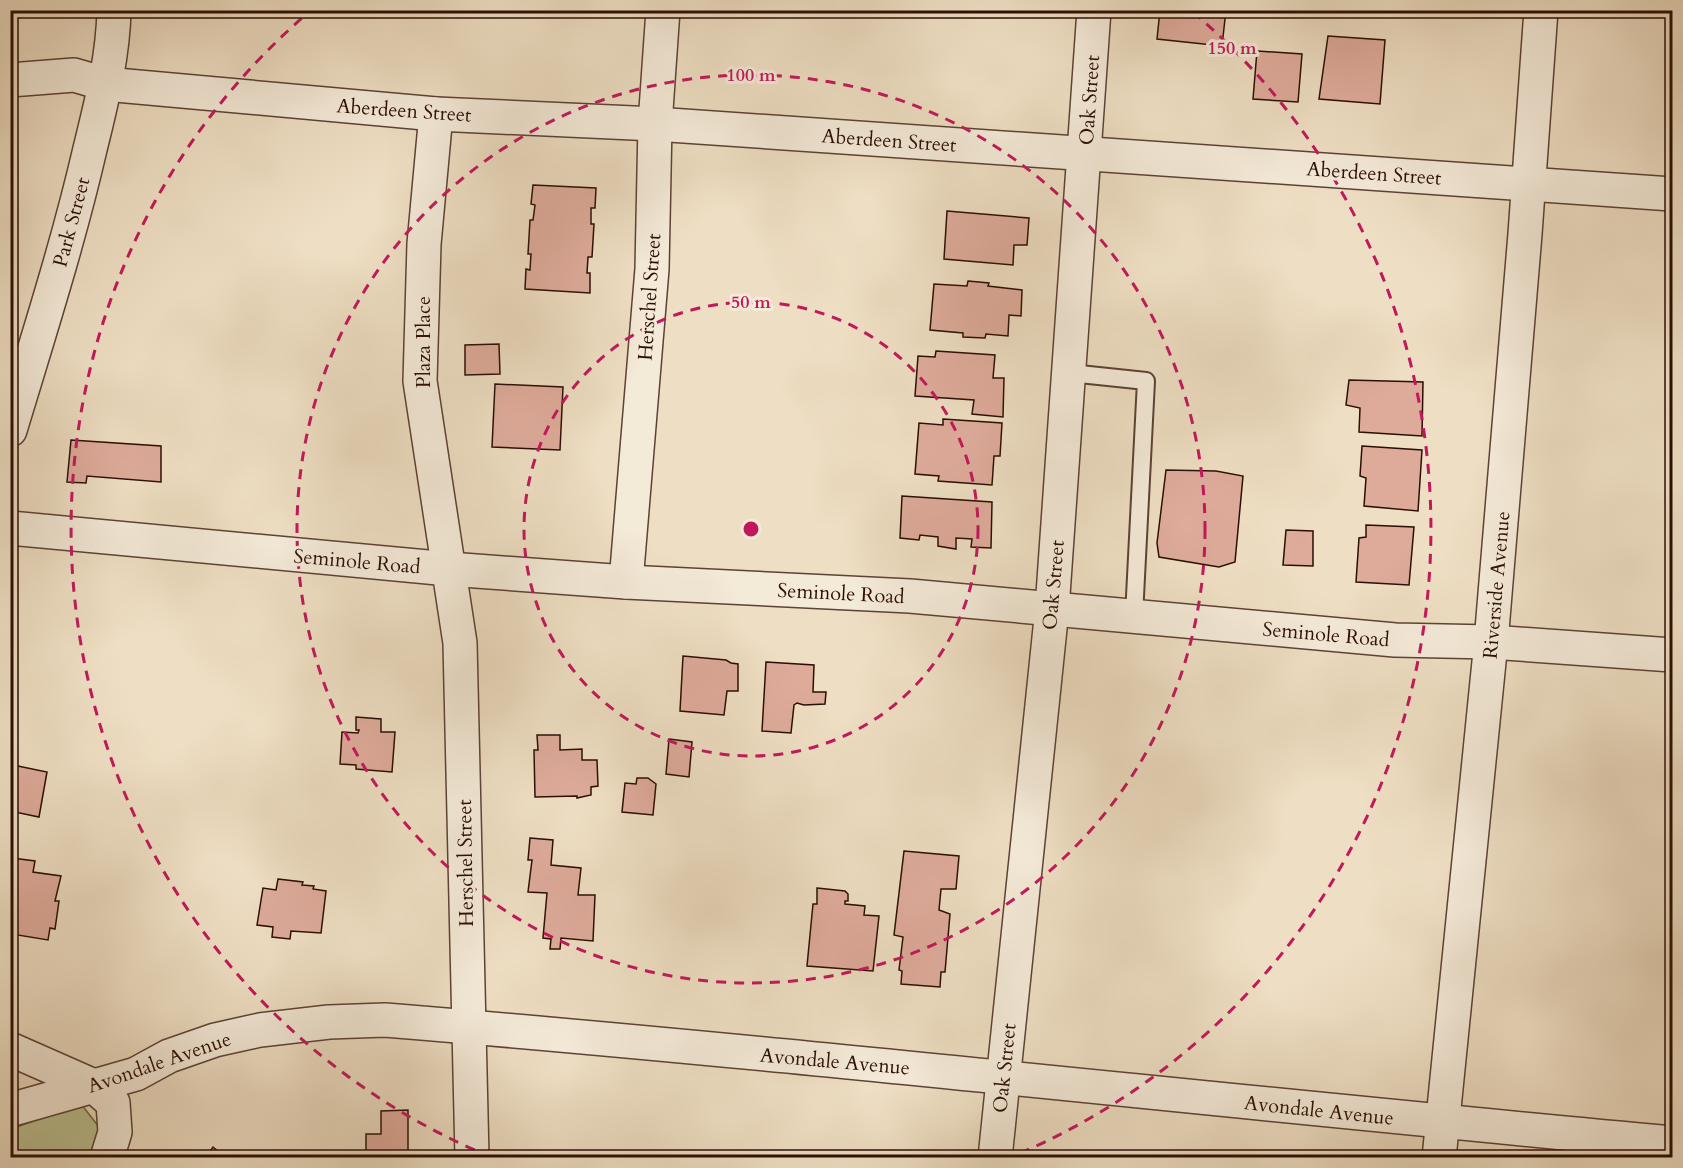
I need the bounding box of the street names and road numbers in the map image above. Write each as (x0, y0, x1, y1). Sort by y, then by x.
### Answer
street label: Oak Street (1073, 53, 1106, 146)
street label: Aberdeen Street (336, 92, 473, 129)
street label: Aberdeen Street (821, 122, 958, 159)
street label: Aberdeen Street (1306, 155, 1443, 192)
street label: Park Street (47, 174, 97, 270)
street label: Herschel Street (632, 232, 667, 362)
street label: Plaza Place (410, 296, 437, 388)
street label: Riverside Avenue (1477, 510, 1516, 660)
street label: Oak Street (1036, 538, 1071, 631)
street label: Seminole Road (292, 543, 422, 581)
street label: Seminole Road (777, 577, 906, 610)
street label: Seminole Road (1261, 616, 1391, 654)
street label: Herschel Street (451, 798, 480, 927)
street label: Oak Street (986, 1021, 1023, 1114)
street label: Avondale Avenue (84, 1025, 235, 1100)
street label: Avondale Avenue (759, 1042, 911, 1081)
street label: Avondale Avenue (1243, 1089, 1395, 1132)

